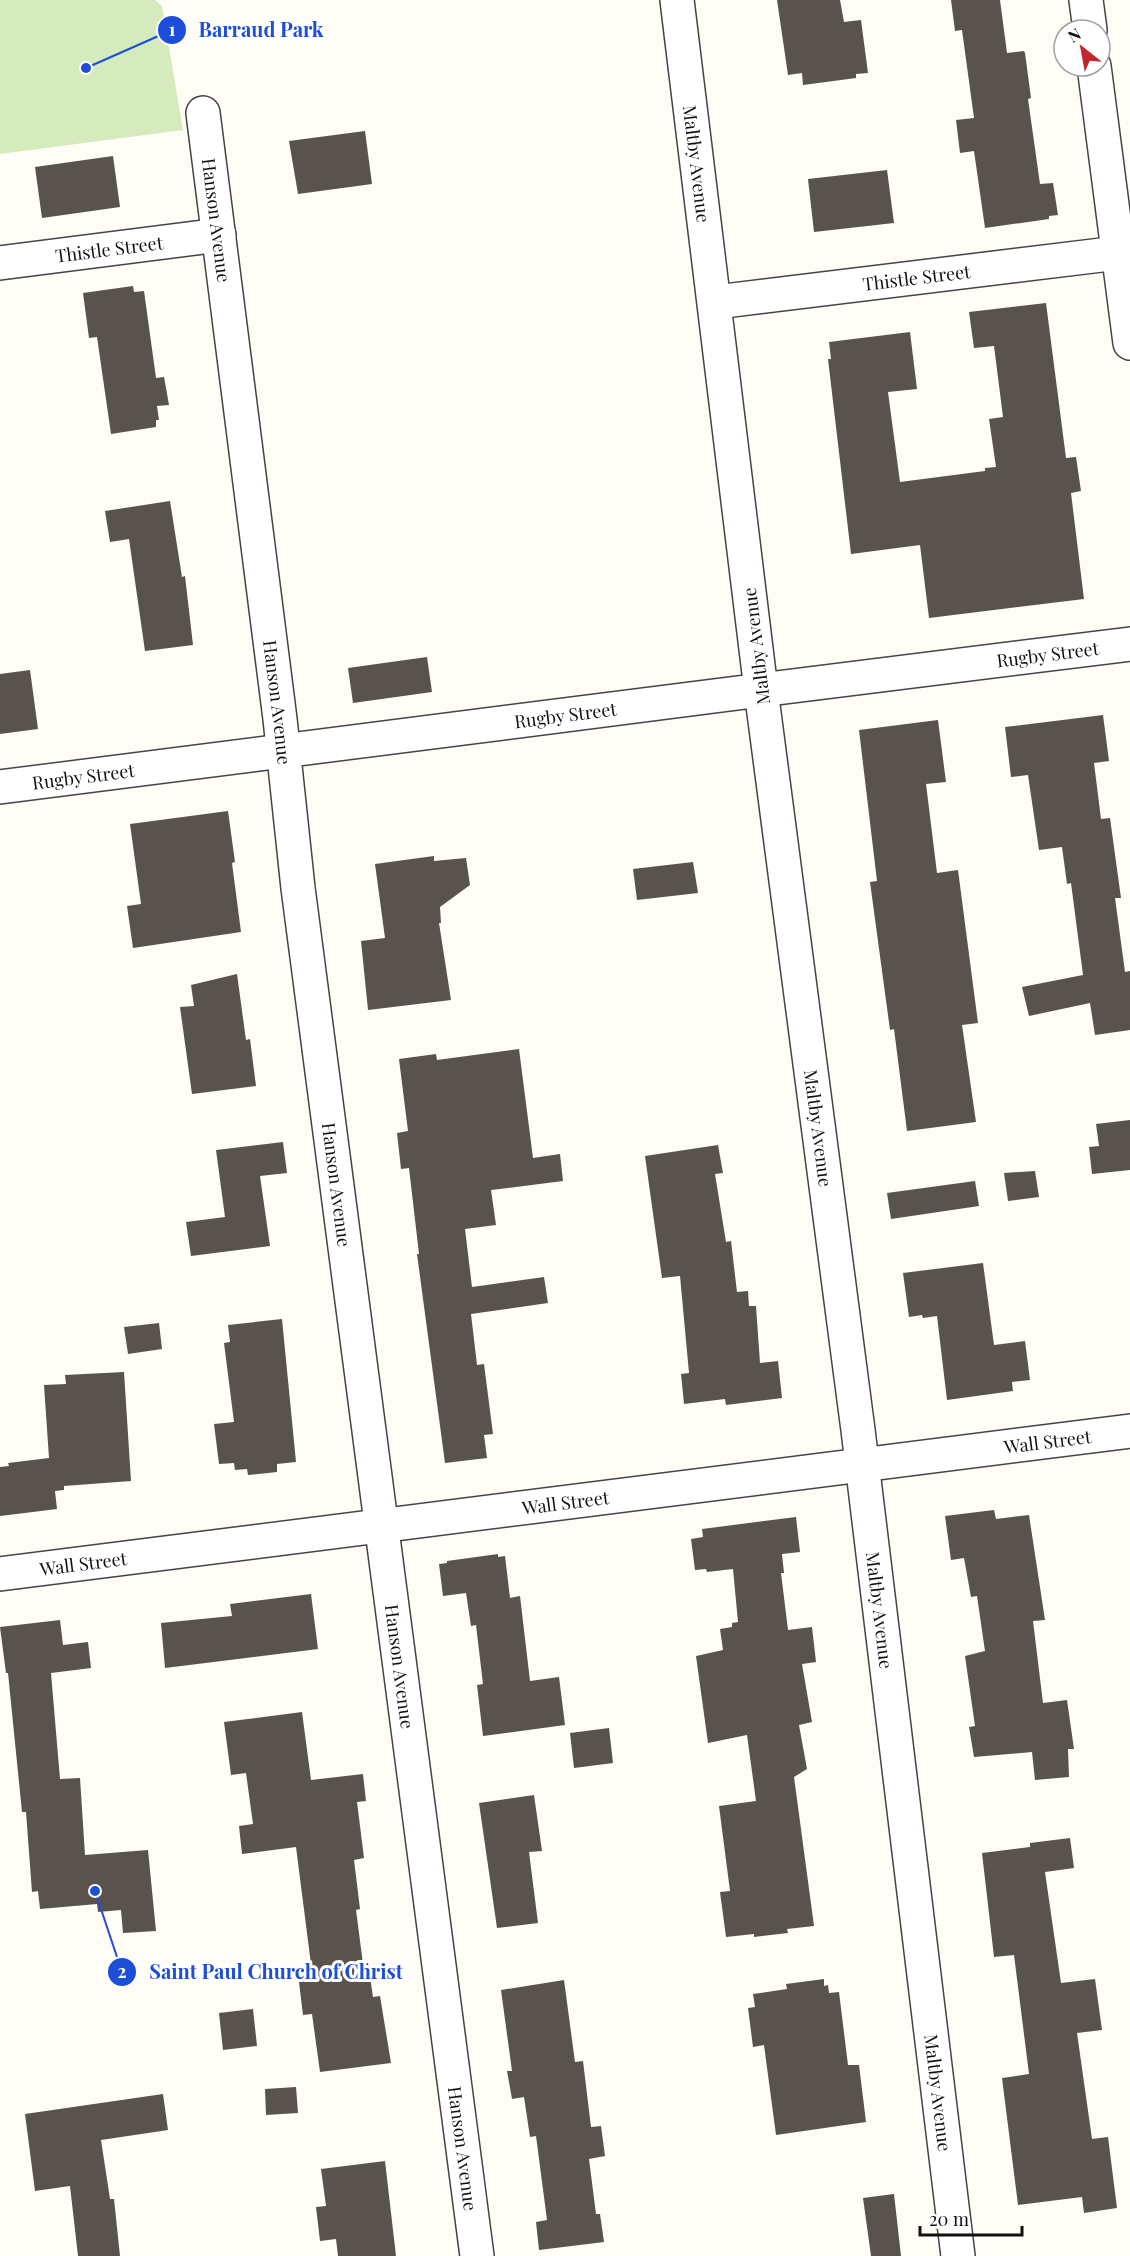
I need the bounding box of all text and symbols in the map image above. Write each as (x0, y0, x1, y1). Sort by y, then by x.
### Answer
callout: Barraud Park (157, 11, 336, 49)
text: Barraud Park (198, 15, 324, 42)
text: 1 (169, 17, 176, 41)
north arrow (1052, 18, 1112, 78)
text: N (1064, 23, 1085, 47)
street label: Maltby Avenue (678, 104, 716, 224)
street label: Hanson Avenue (197, 157, 236, 284)
street label: Thistle Street (54, 230, 165, 268)
street label: Thistle Street (861, 259, 972, 296)
street label: Maltby Avenue (737, 586, 775, 706)
street label: Rugby Street (995, 636, 1101, 673)
street label: Hanson Avenue (258, 639, 297, 766)
street label: Rugby Street (513, 696, 619, 733)
street label: Rugby Street (31, 758, 137, 795)
street label: Maltby Avenue (799, 1068, 838, 1188)
street label: Hanson Avenue (317, 1121, 357, 1248)
street label: Wall Street (1002, 1424, 1093, 1459)
street label: Wall Street (520, 1485, 611, 1520)
street label: Wall Street (37, 1546, 129, 1581)
street label: Maltby Avenue (861, 1550, 899, 1670)
street label: Hanson Avenue (380, 1603, 420, 1730)
callout: Saint Paul Church of Christ (107, 1953, 415, 1991)
text: Saint Paul Church of Christ (149, 1957, 404, 1984)
text: 2 (117, 1959, 127, 1983)
street label: Maltby Avenue (919, 2033, 957, 2153)
street label: Hanson Avenue (443, 2085, 483, 2212)
scale bar (920, 2199, 1022, 2237)
text: 20 m (929, 2207, 969, 2231)

